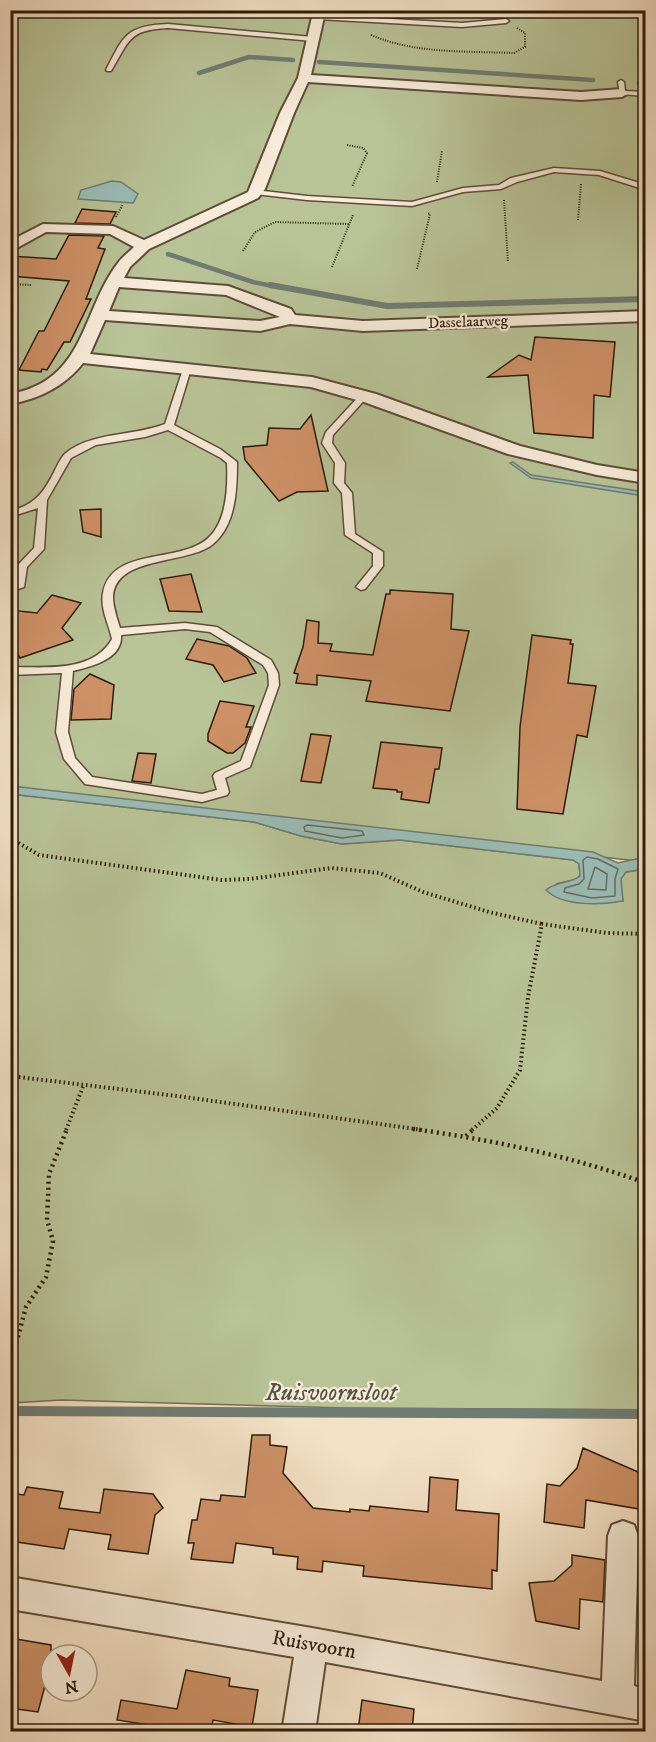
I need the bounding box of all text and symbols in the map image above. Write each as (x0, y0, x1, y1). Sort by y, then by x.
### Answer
street label: Dasselaarweg (428, 311, 509, 333)
water label: Ruisvoornsloot (264, 1378, 398, 1408)
street label: Ruisvoorn (270, 1625, 358, 1665)
north arrow (39, 1643, 99, 1703)
text: N (63, 1676, 79, 1698)

